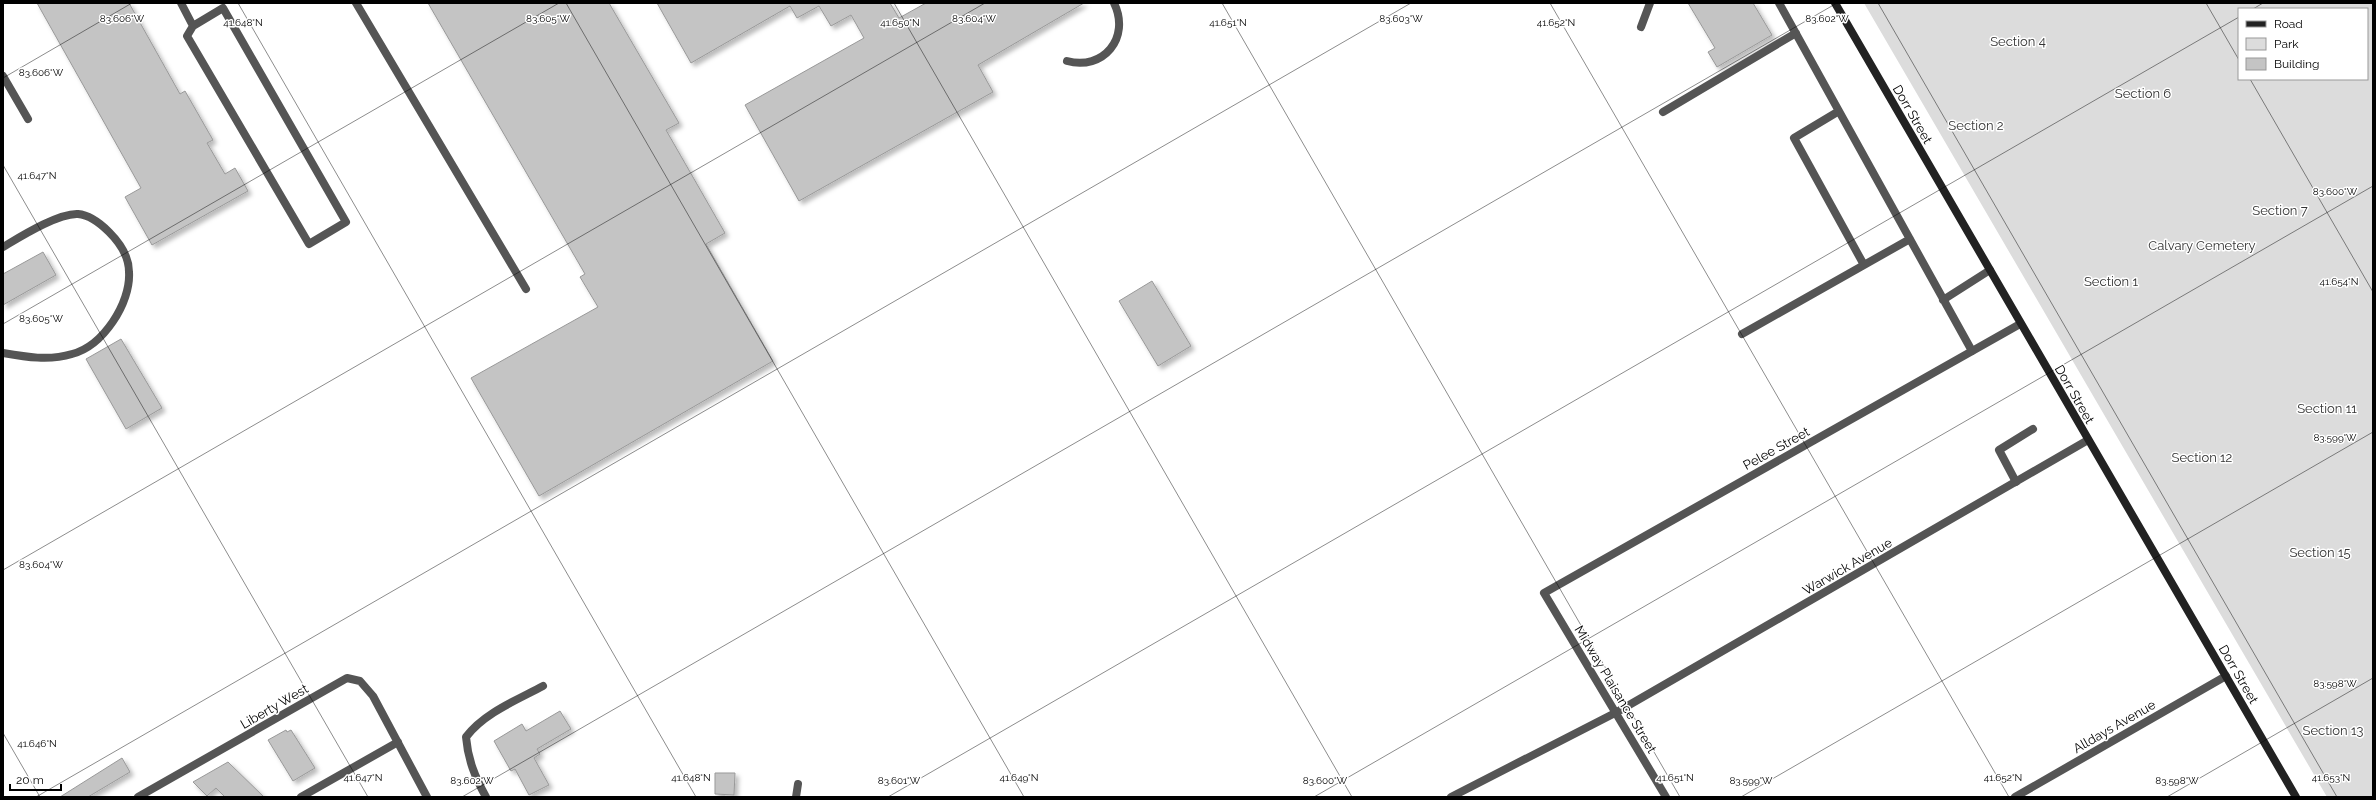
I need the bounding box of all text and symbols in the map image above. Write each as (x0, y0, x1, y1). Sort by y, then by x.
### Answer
legend (2238, 8, 2368, 80)
text: 83.606°W (100, 13, 145, 24)
text: 83.605°W (526, 13, 570, 24)
text: 83.604°W (952, 13, 996, 24)
text: 83.603°W (1379, 13, 1423, 24)
text: 83.602°W (1805, 13, 1849, 24)
text: 41.648°N (223, 17, 263, 28)
text: 41.650°N (880, 17, 920, 28)
text: 41.651°N (1209, 17, 1247, 28)
text: 41.652°N (1537, 17, 1575, 28)
text: Road (2274, 17, 2303, 31)
park label: Section 4 (1990, 34, 2046, 49)
text: Park (2274, 37, 2299, 51)
text: Building (2274, 57, 2320, 71)
text: 83.606°W (19, 67, 64, 78)
street label: Dorr Street (1890, 82, 1936, 147)
park label: Section 6 (2115, 86, 2171, 101)
park label: Section 2 (1948, 118, 2004, 133)
text: 41.647°N (18, 170, 56, 181)
text: 83.600°W (2313, 186, 2358, 197)
park label: Section 7 (2252, 203, 2308, 218)
park label: Calvary Cemetery (2148, 238, 2256, 253)
park label: Section 1 (2084, 274, 2138, 289)
text: 41.654°N (2320, 276, 2358, 287)
text: 83.605°W (19, 313, 63, 324)
street label: Dorr Street (2052, 362, 2098, 427)
park label: Section 11 (2297, 401, 2357, 416)
street label: Pelee Street (1740, 424, 1813, 473)
text: 83.599°W (2313, 432, 2357, 443)
park label: Section 12 (2172, 450, 2233, 465)
street label: Warwick Avenue (1800, 535, 1895, 598)
park label: Section 15 (2289, 545, 2351, 560)
text: 83.604°W (19, 559, 63, 570)
street label: Midway Plaisance Street (1572, 623, 1660, 756)
street label: Dorr Street (2216, 642, 2262, 707)
text: 83.598°W (2313, 678, 2357, 689)
street label: Liberty West (238, 681, 311, 732)
street label: Alldays Avenue (2070, 697, 2158, 756)
park label: Section 13 (2303, 723, 2364, 738)
text: 41.646°N (17, 738, 57, 749)
scale bar (10, 766, 61, 792)
text: 41.647°N (344, 772, 382, 783)
text: 41.648°N (671, 772, 711, 783)
text: 41.649°N (999, 772, 1039, 783)
text: 41.651°N (1656, 772, 1694, 783)
text: 41.652°N (1984, 772, 2022, 783)
text: 41.653°N (2312, 772, 2350, 783)
text: 20 m (16, 773, 44, 787)
text: 83.602°W (450, 775, 494, 786)
text: 83.601°W (878, 775, 921, 786)
text: 83.600°W (1303, 775, 1348, 786)
text: 83.599°W (1729, 775, 1773, 786)
text: 83.598°W (2155, 775, 2199, 786)

